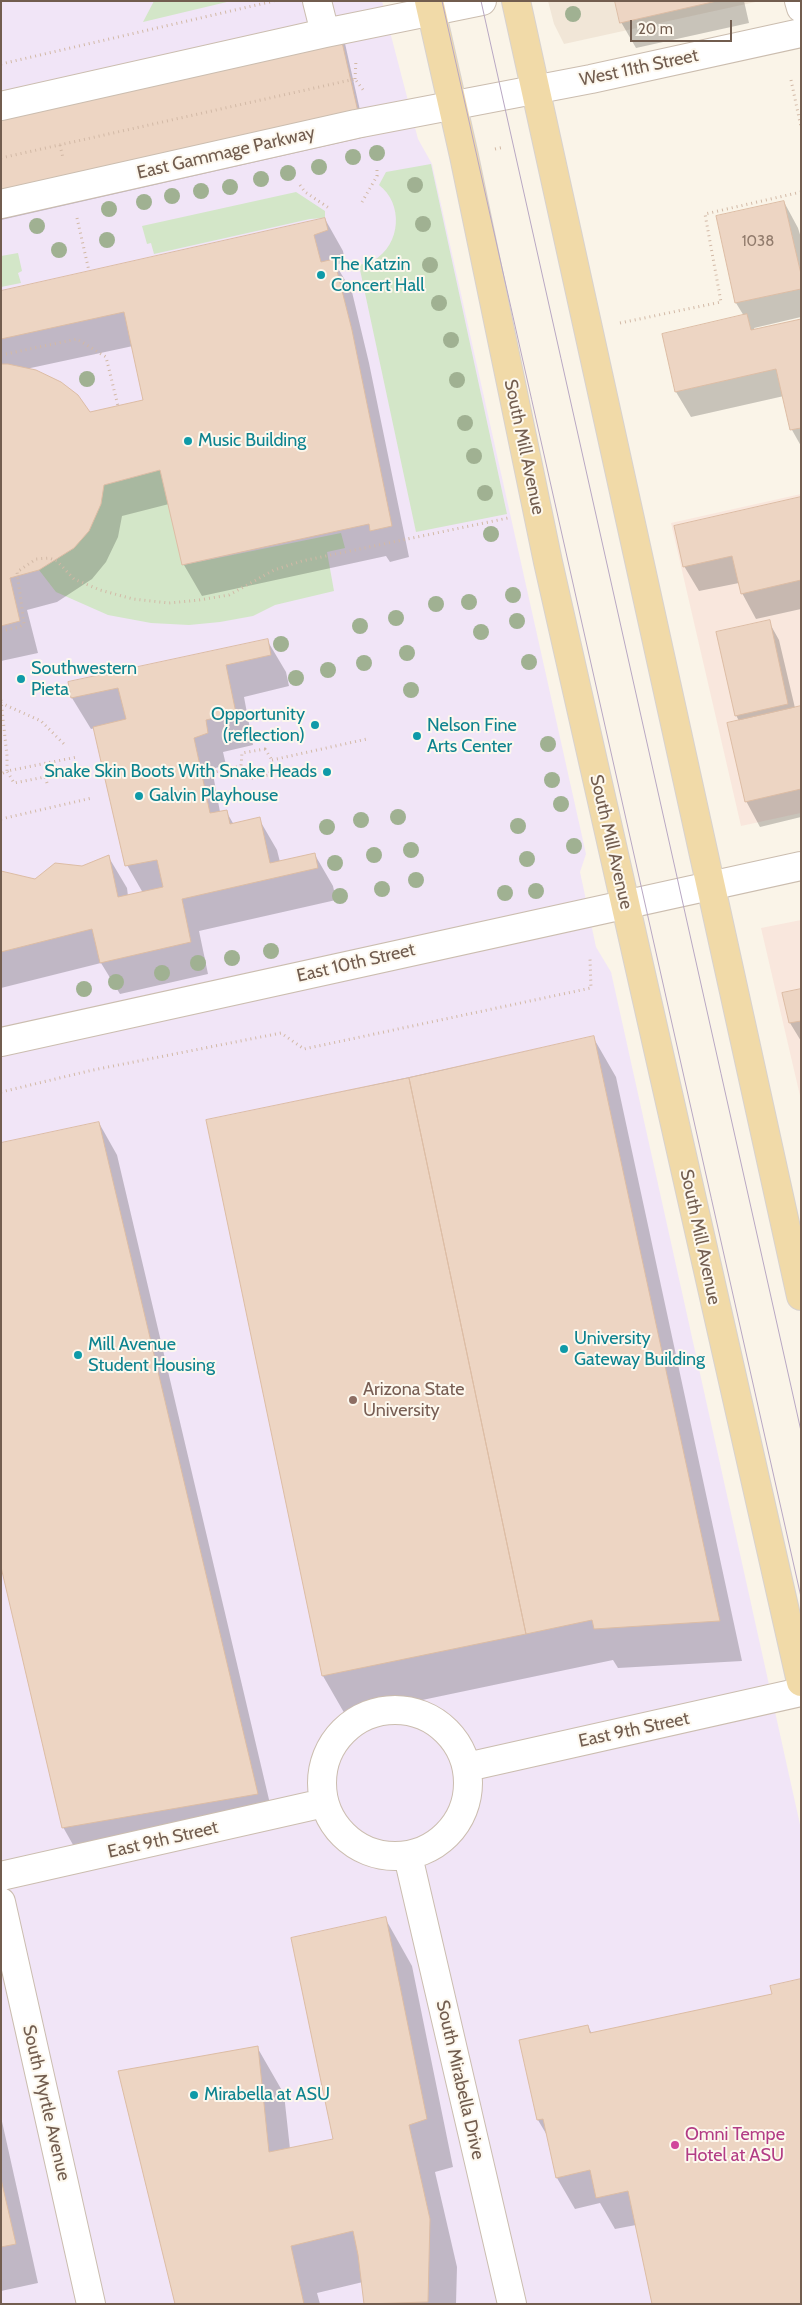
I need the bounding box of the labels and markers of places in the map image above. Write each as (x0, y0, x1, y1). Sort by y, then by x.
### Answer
place label: The Katzin Concert Hall (331, 254, 425, 296)
marker: The Katzin Concert Hall (315, 269, 327, 281)
place label: Music Building (198, 430, 306, 452)
marker: Music Building (182, 435, 194, 447)
place label: Southwestern Pieta (31, 658, 137, 701)
marker: Southwestern Pieta (15, 673, 27, 685)
place label: Opportunity (reflection) (211, 704, 305, 746)
place label: Nelson Fine Arts Center (427, 715, 517, 758)
marker: Opportunity (reflection) (309, 719, 321, 731)
marker: Nelson Fine Arts Center (411, 730, 423, 742)
place label: Snake Skin Boots With Snake Heads (44, 761, 317, 783)
marker: Snake Skin Boots With Snake Heads (321, 766, 333, 778)
place label: Galvin Playhouse (149, 785, 278, 807)
marker: Galvin Playhouse (133, 790, 145, 802)
place label: University Gateway Building (574, 1328, 705, 1370)
place label: Mill Avenue Student Housing (88, 1334, 215, 1376)
marker: University Gateway Building (558, 1343, 570, 1355)
marker: Mill Avenue Student Housing (72, 1349, 84, 1361)
place label: Arizona State University (363, 1379, 465, 1422)
marker: Arizona State University (347, 1394, 359, 1406)
place label: Mirabella at ASU (204, 2084, 330, 2106)
marker: Mirabella at ASU (188, 2089, 200, 2101)
place label: Omni Tempe Hotel at ASU (685, 2124, 785, 2166)
marker: Omni Tempe Hotel at ASU (669, 2139, 681, 2151)

